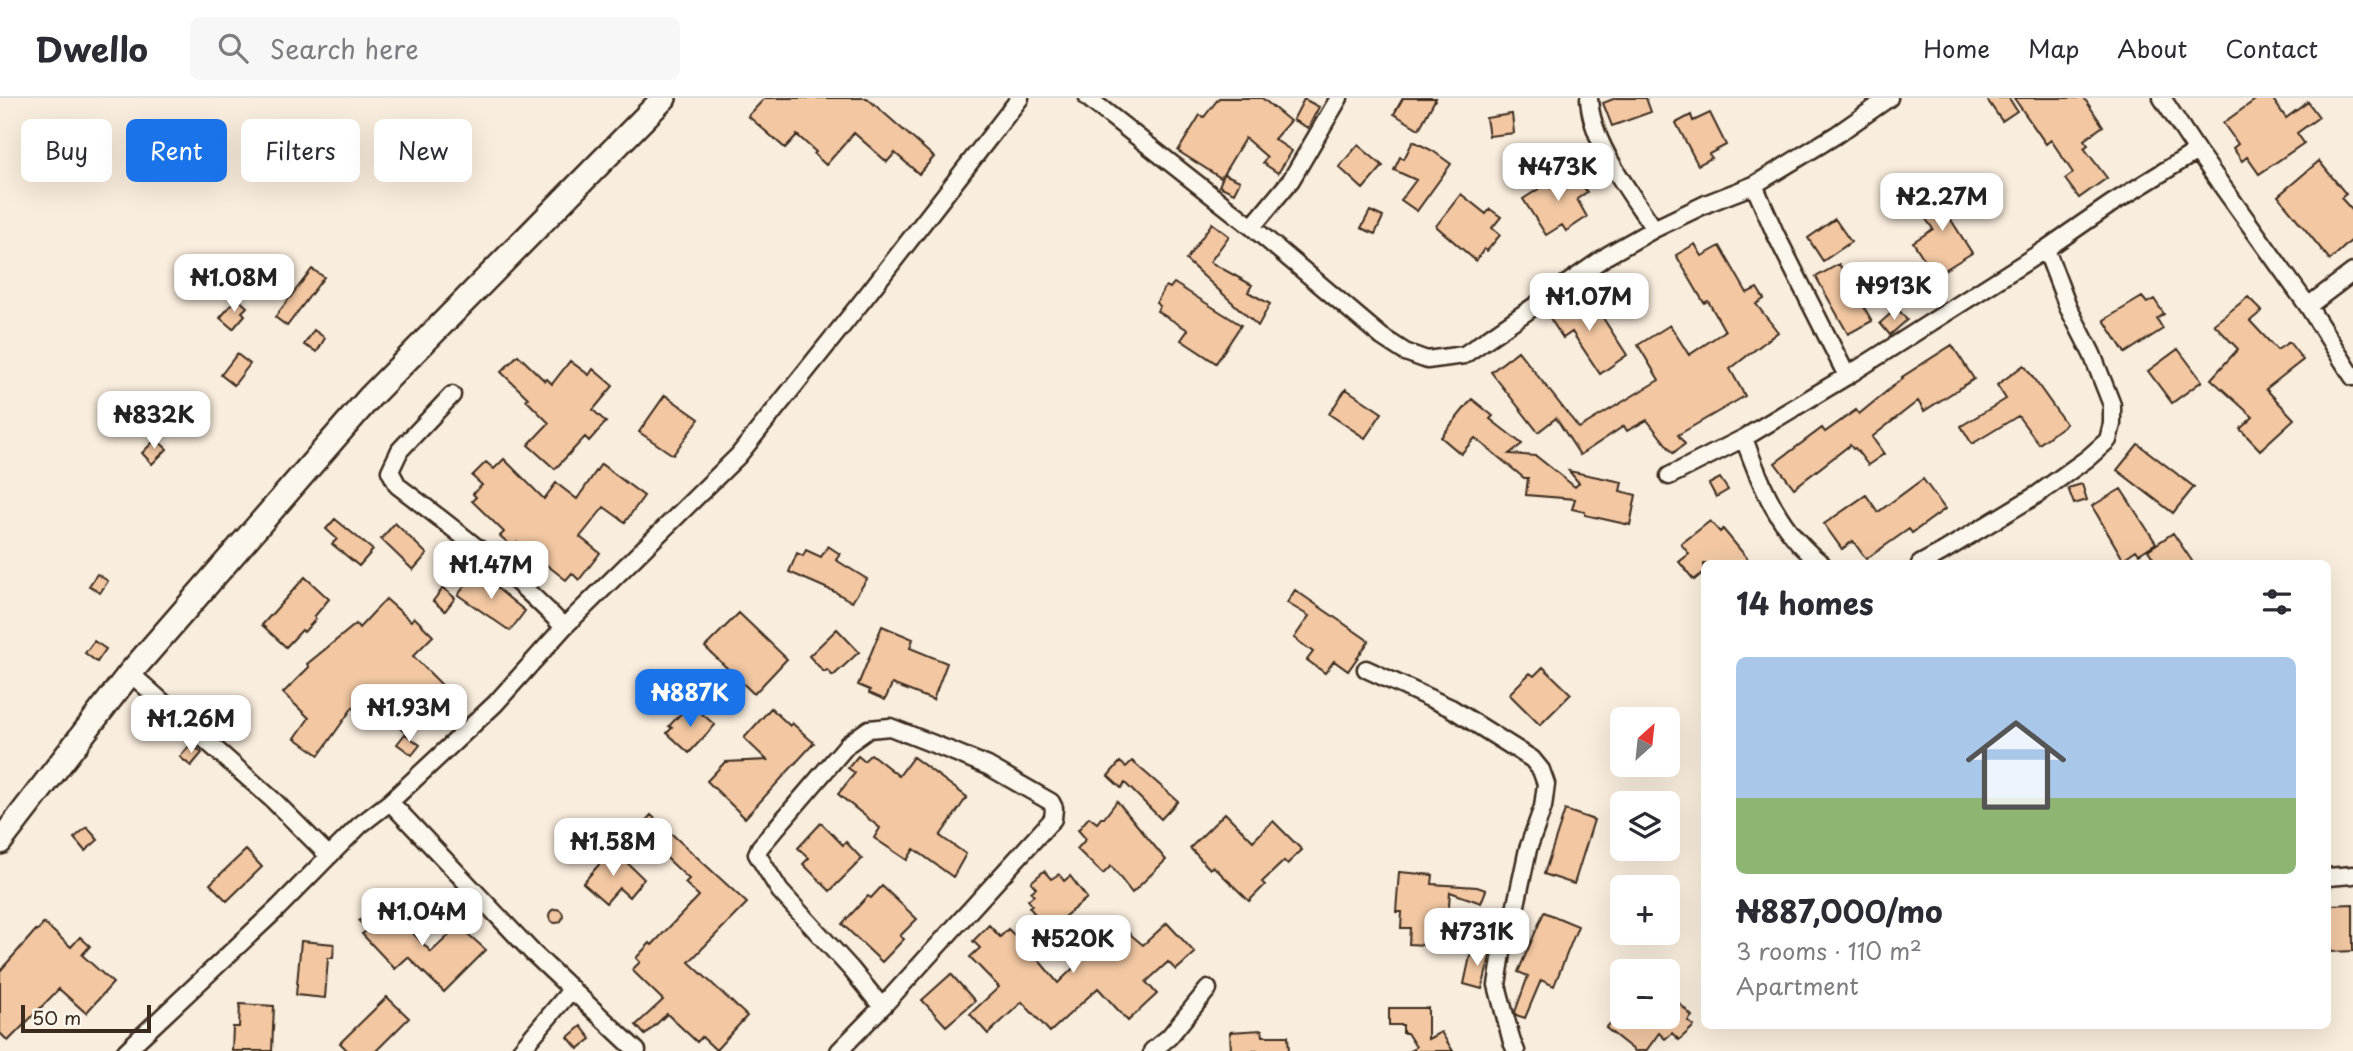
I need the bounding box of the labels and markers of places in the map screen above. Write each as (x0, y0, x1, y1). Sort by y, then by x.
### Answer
pin: ₦473K (1509, 144, 1607, 203)
pin: ₦2.27M (1885, 174, 1999, 233)
pin: ₦1.08M (177, 254, 291, 314)
pin: ₦913K (1845, 262, 1943, 322)
pin: ₦1.07M (1532, 274, 1646, 333)
pin: ₦832K (105, 392, 203, 451)
pin: ₦1.47M (434, 542, 548, 601)
pin: ₦887K (641, 670, 739, 729)
pin: ₦1.93M (352, 684, 466, 744)
pin: ₦1.26M (134, 696, 248, 755)
pin: ₦1.58M (556, 818, 670, 878)
pin: ₦1.04M (365, 888, 479, 948)
pin: ₦731K (1428, 908, 1526, 968)
pin: ₦520K (1024, 916, 1122, 975)

